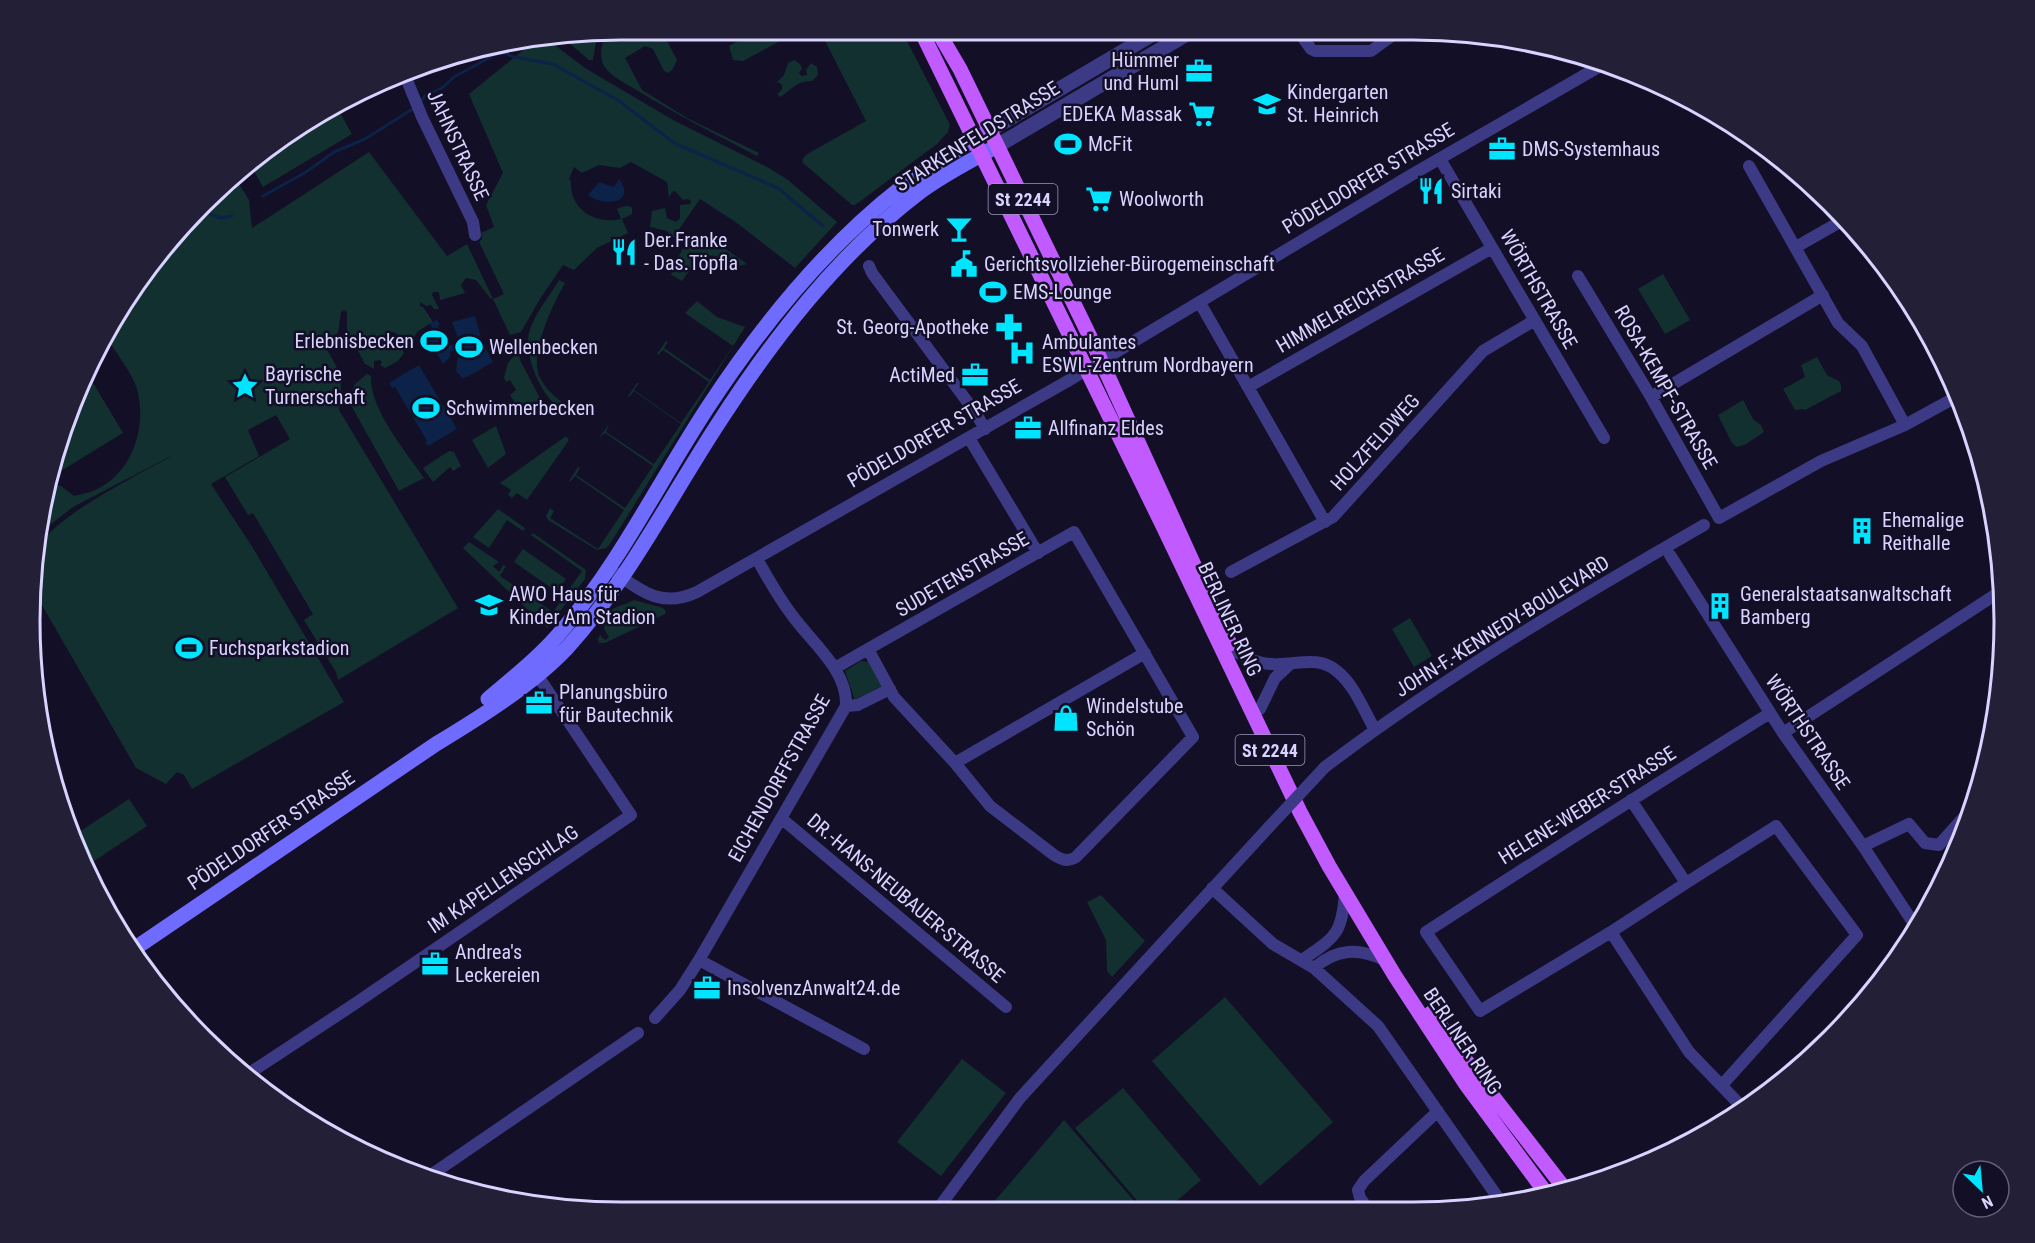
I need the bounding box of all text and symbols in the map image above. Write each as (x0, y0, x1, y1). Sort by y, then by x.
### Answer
place label: Hümmer und Huml (1103, 48, 1179, 95)
office icon: Hümmer und Huml (1184, 56, 1214, 86)
street label: STARKENFELDSTRASSE (890, 76, 1064, 196)
place label: Kindergarten St. Heinrich (1287, 80, 1388, 127)
street label: JAHNSTRASSE (422, 86, 494, 204)
school or university icon: Kindergarten St. Heinrich (1252, 89, 1282, 119)
supermarket icon: EDEKA Massak (1187, 99, 1217, 129)
place label: EDEKA Massak (1062, 102, 1182, 126)
street label: PÖDELDORFER STRASSE (1278, 117, 1458, 239)
sports icon: McFit (1053, 129, 1083, 159)
place label: McFit (1088, 132, 1133, 156)
office icon: DMS-Systemhaus (1487, 134, 1517, 164)
place label: DMS-Systemhaus (1522, 137, 1660, 161)
restaurant icon: Sirtaki (1416, 176, 1446, 206)
place label: Sirtaki (1451, 179, 1502, 203)
road number: St 2244 (988, 184, 1058, 214)
supermarket icon: Woolworth (1084, 184, 1114, 214)
place label: Woolworth (1119, 187, 1204, 211)
bar icon: Tonwerk (944, 214, 974, 244)
place label: Tonwerk (872, 217, 939, 241)
street label: WÖRTHSTRASSE (1495, 225, 1583, 353)
place label: Der.Franke - Das.Töpfla (644, 228, 738, 275)
restaurant icon: Der.Franke - Das.Töpfla (609, 237, 639, 267)
street label: HIMMELREICHSTRASSE (1272, 242, 1448, 358)
public building icon: Gerichtsvollzieher-Bürogemeinschaft (949, 249, 979, 279)
place label: Gerichtsvollzieher-Bürogemeinschaft (984, 252, 1275, 276)
sports icon: EMS-Lounge (978, 277, 1008, 307)
place label: EMS-Lounge (1013, 280, 1112, 304)
street label: ROSA-KEMPF-STRASSE (1609, 301, 1723, 473)
pharmacy icon: St. Georg-Apotheke (994, 312, 1024, 342)
place label: St. Georg-Apotheke (836, 315, 989, 339)
sports icon: Erlebnisbecken (419, 326, 449, 356)
place label: Erlebnisbecken (294, 329, 414, 353)
place label: Ambulantes ESWL-Zentrum Nordbayern (1042, 330, 1254, 377)
sports icon: Wellenbecken (454, 332, 484, 362)
place label: Wellenbecken (489, 335, 598, 359)
hospital icon: Ambulantes ESWL-Zentrum Nordbayern (1007, 338, 1037, 368)
office icon: ActiMed (960, 360, 990, 390)
place label: Bayrische Turnerschaft (265, 362, 365, 409)
place label: ActiMed (889, 363, 955, 387)
place icon: Bayrische Turnerschaft (230, 371, 260, 401)
street label: PÖDELDORFER STRASSE (843, 373, 1025, 492)
street label: HOLZFELDWEG (1325, 389, 1425, 495)
sports icon: Schwimmerbecken (411, 393, 441, 423)
place label: Schwimmerbecken (446, 396, 595, 420)
office icon: Allfinanz Eldes (1013, 413, 1043, 443)
place label: Allfinanz Eldes (1048, 416, 1164, 440)
place label: Ehemalige Reithalle (1882, 508, 1964, 555)
building icon: Ehemalige Reithalle (1847, 516, 1877, 546)
street label: SUDETENSTRASSE (891, 526, 1033, 622)
street label: JOHN-F.-KENNEDY-BOULEVARD (1390, 550, 1614, 702)
street label: BERLINER RING (1193, 558, 1267, 680)
place label: AWO Haus für Kinder Am Stadion (509, 582, 655, 629)
place label: Generalstaatsanwaltschaft Bamberg (1740, 582, 1952, 629)
school or university icon: AWO Haus für Kinder Am Stadion (474, 590, 504, 620)
building icon: Generalstaatsanwaltschaft Bamberg (1705, 591, 1735, 621)
sports icon: Fuchsparkstadion (174, 633, 204, 663)
place label: Fuchsparkstadion (209, 636, 350, 660)
street label: WÖRTHSTRASSE (1761, 670, 1855, 794)
place label: Planungsbüro für Bautechnik (559, 680, 673, 727)
office icon: Planungsbüro für Bautechnik (524, 688, 554, 718)
street label: EICHENDORFFSTRASSE (723, 690, 835, 866)
place label: Windelstube Schön (1086, 694, 1183, 741)
shop icon: Windelstube Schön (1051, 703, 1081, 733)
road number: St 2244 (1236, 735, 1304, 765)
street label: HELENE-WEBER-STRASSE (1494, 741, 1680, 869)
street label: PÖDELDORFER STRASSE (183, 765, 359, 895)
street label: DR.-HANS-NEUBAUER-STRASSE (802, 808, 1010, 988)
street label: IM KAPELLENSCHLAG (423, 820, 583, 938)
place label: Andrea's Leckereien (455, 940, 540, 987)
office icon: Andrea's Leckereien (420, 949, 450, 979)
office icon: InsolvenzAnwalt24.de (692, 973, 722, 1003)
place label: InsolvenzAnwalt24.de (727, 976, 900, 1000)
street label: BERLINER RING (1419, 983, 1507, 1099)
north arrow (1951, 1159, 2011, 1219)
text: N (1979, 1191, 1996, 1213)

